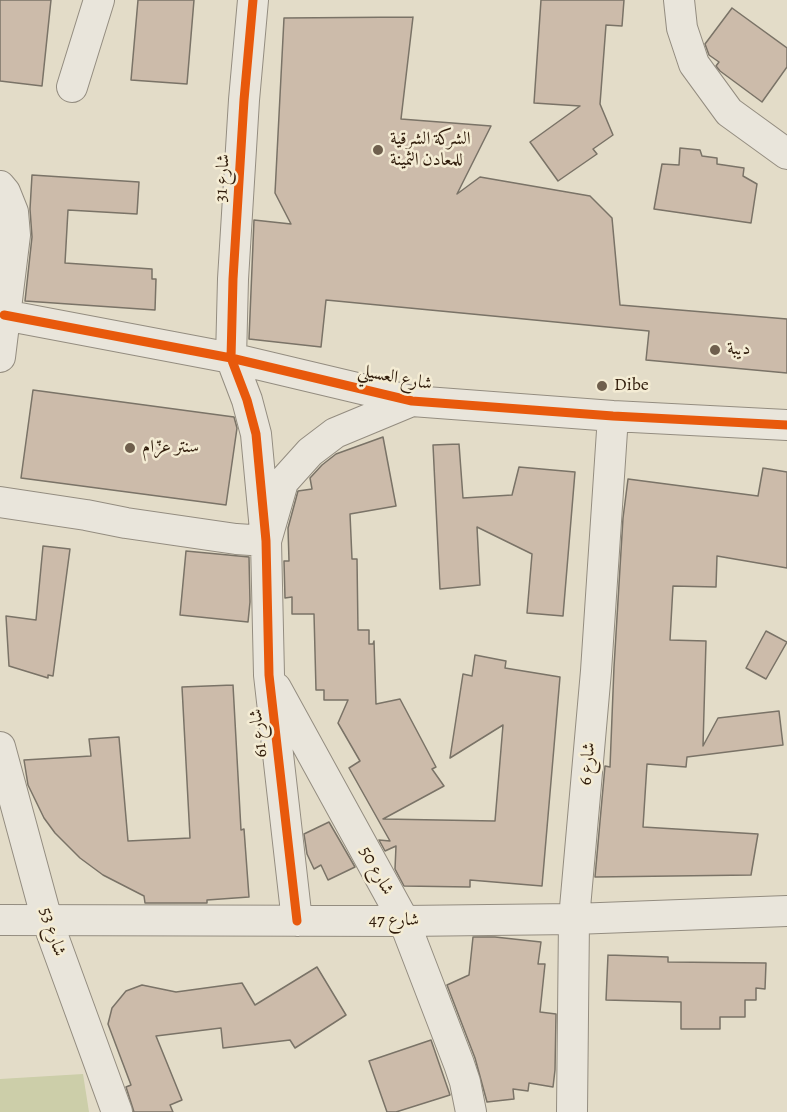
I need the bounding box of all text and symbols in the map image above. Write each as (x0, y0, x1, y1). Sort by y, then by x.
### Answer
place label: الشركة الشرقية للمعادن الثمينة (390, 129, 471, 172)
marker: الشركة الشرقية للمعادن الثمينة (371, 143, 385, 157)
street label: شارع 31 (211, 153, 235, 203)
place label: ديبة (727, 339, 750, 361)
marker: ديبة (708, 343, 722, 357)
street label: شارع العسيلي (356, 360, 434, 396)
place label: Dibe (614, 375, 649, 397)
marker: Dibe (595, 379, 609, 393)
place label: سنتر عزّام (142, 437, 199, 459)
marker: سنتر عزّام (123, 441, 137, 455)
street label: شارع 61 (245, 707, 273, 759)
street label: شارع 6 (575, 742, 601, 786)
street label: شارع 50 (354, 843, 398, 899)
street label: شارع 53 (34, 905, 70, 959)
street label: شارع 47 (369, 910, 419, 932)

